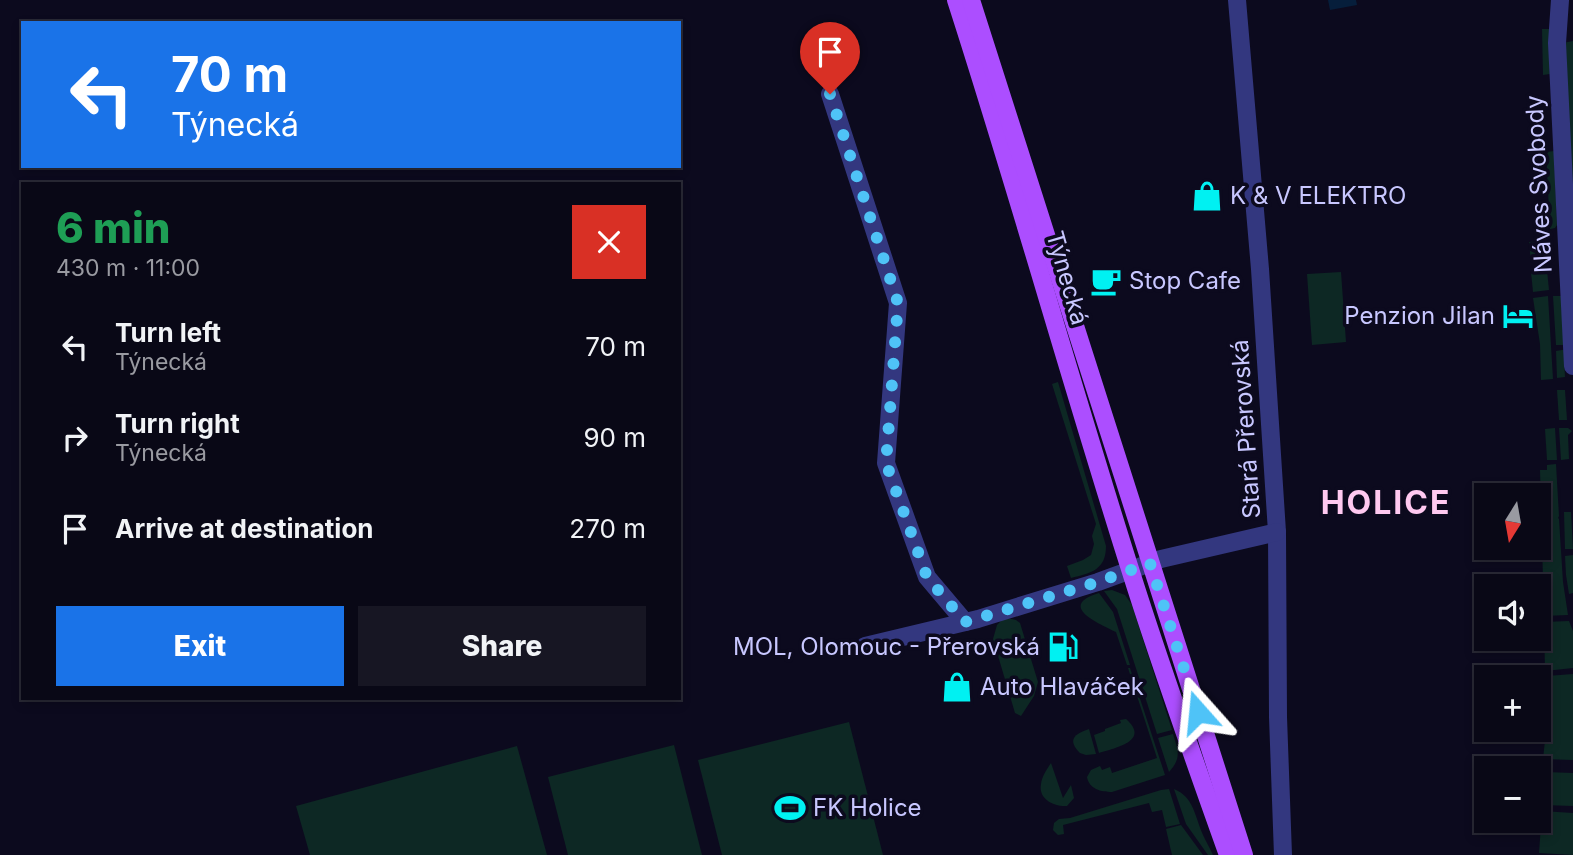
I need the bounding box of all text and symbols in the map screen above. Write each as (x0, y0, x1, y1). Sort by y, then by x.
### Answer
pin (800, 22, 860, 94)
icon: arrive (811, 33, 849, 71)
text: 70 m (171, 45, 288, 104)
icon: left (56, 49, 147, 140)
street label: Náves Svobody (1519, 94, 1558, 274)
text: Týnecká (171, 105, 299, 144)
shop icon: K & V ELEKTRO (1190, 179, 1224, 213)
place label: K & V ELEKTRO (1230, 181, 1406, 210)
text: 6 min (56, 202, 171, 253)
button: close (572, 205, 646, 279)
street label: Týnecká (1040, 228, 1095, 328)
text: 430 m · 11:00 (56, 254, 200, 282)
cafe icon: Stop Cafe (1089, 264, 1123, 298)
place label: Stop Cafe (1129, 266, 1241, 295)
hotel icon: Penzion Jilan (1501, 299, 1535, 333)
place label: Penzion Jilan (1344, 301, 1495, 330)
text: Turn left (115, 317, 221, 348)
icon: left (56, 328, 94, 366)
text: 70 m (585, 331, 646, 362)
street label: Stará Přerovská (1225, 339, 1266, 520)
text: Týnecká (115, 348, 207, 376)
text: Turn right (115, 408, 240, 439)
icon: right (56, 419, 94, 457)
text: 90 m (583, 422, 646, 453)
text: Týnecká (115, 439, 207, 467)
district label: HOLICE (1321, 483, 1451, 522)
north arrow (1474, 483, 1550, 560)
map controls (1474, 483, 1551, 833)
icon: arrive (56, 510, 94, 548)
text: Arrive at destination (115, 513, 374, 544)
text: 270 m (569, 513, 646, 544)
button: sound (1474, 574, 1551, 651)
button: Exit (56, 606, 344, 686)
button: Share (358, 606, 646, 686)
fuel station icon: MOL, Olomouc - Přerovská (1046, 630, 1080, 664)
place label: MOL, Olomouc - Přerovská (733, 632, 1040, 661)
button: + (1474, 665, 1551, 742)
shop icon: Auto Hlaváček (940, 670, 974, 704)
place label: Auto Hlaváček (980, 672, 1144, 701)
position arrow (1161, 675, 1235, 749)
button: − (1474, 756, 1551, 833)
sports icon: FK Holice (773, 791, 807, 825)
place label: FK Holice (813, 793, 922, 822)

